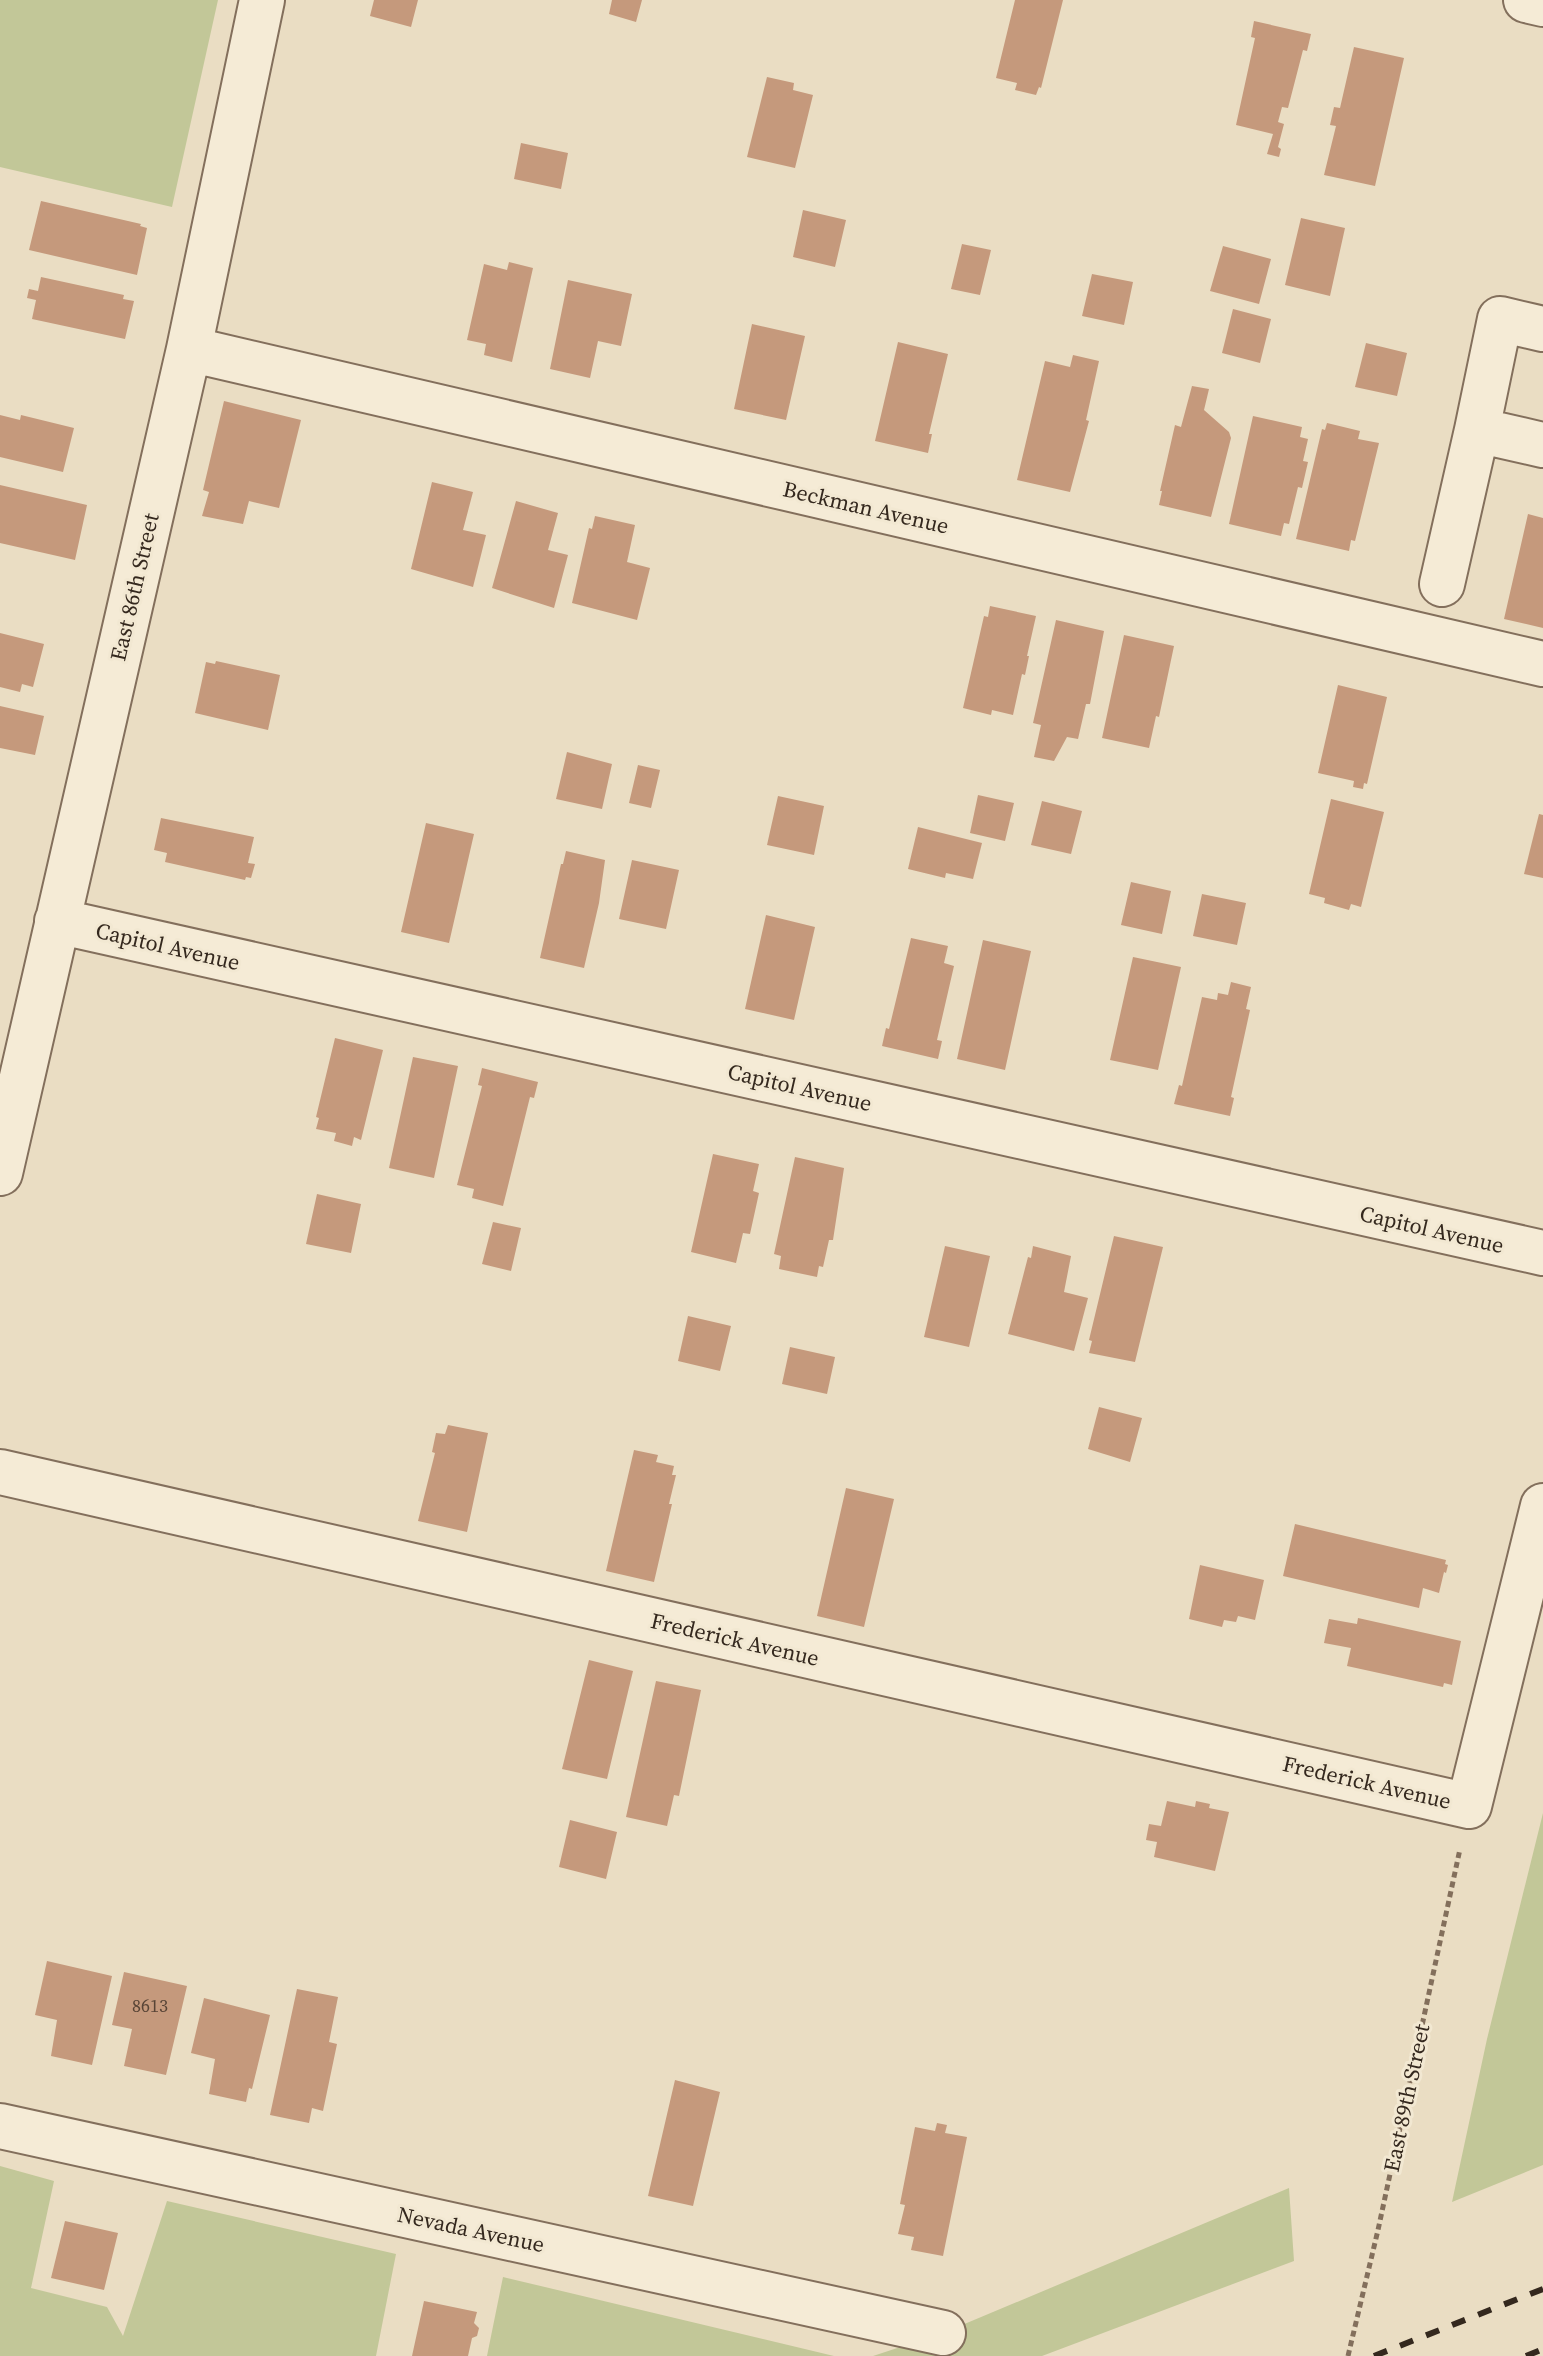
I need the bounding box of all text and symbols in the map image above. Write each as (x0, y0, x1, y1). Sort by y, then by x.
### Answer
street label: Beckman Avenue (780, 473, 952, 541)
street label: East 86th Street (102, 509, 166, 664)
street label: Capitol Avenue (93, 915, 243, 977)
street label: Capitol Avenue (725, 1056, 875, 1118)
street label: Capitol Avenue (1357, 1198, 1507, 1260)
street label: Frederick Avenue (648, 1605, 822, 1673)
street label: Frederick Avenue (1280, 1748, 1454, 1816)
house number: 8613 (132, 1993, 168, 2018)
street label: East 89th Street (1376, 2020, 1437, 2175)
street label: Nevada Avenue (395, 2199, 547, 2259)

